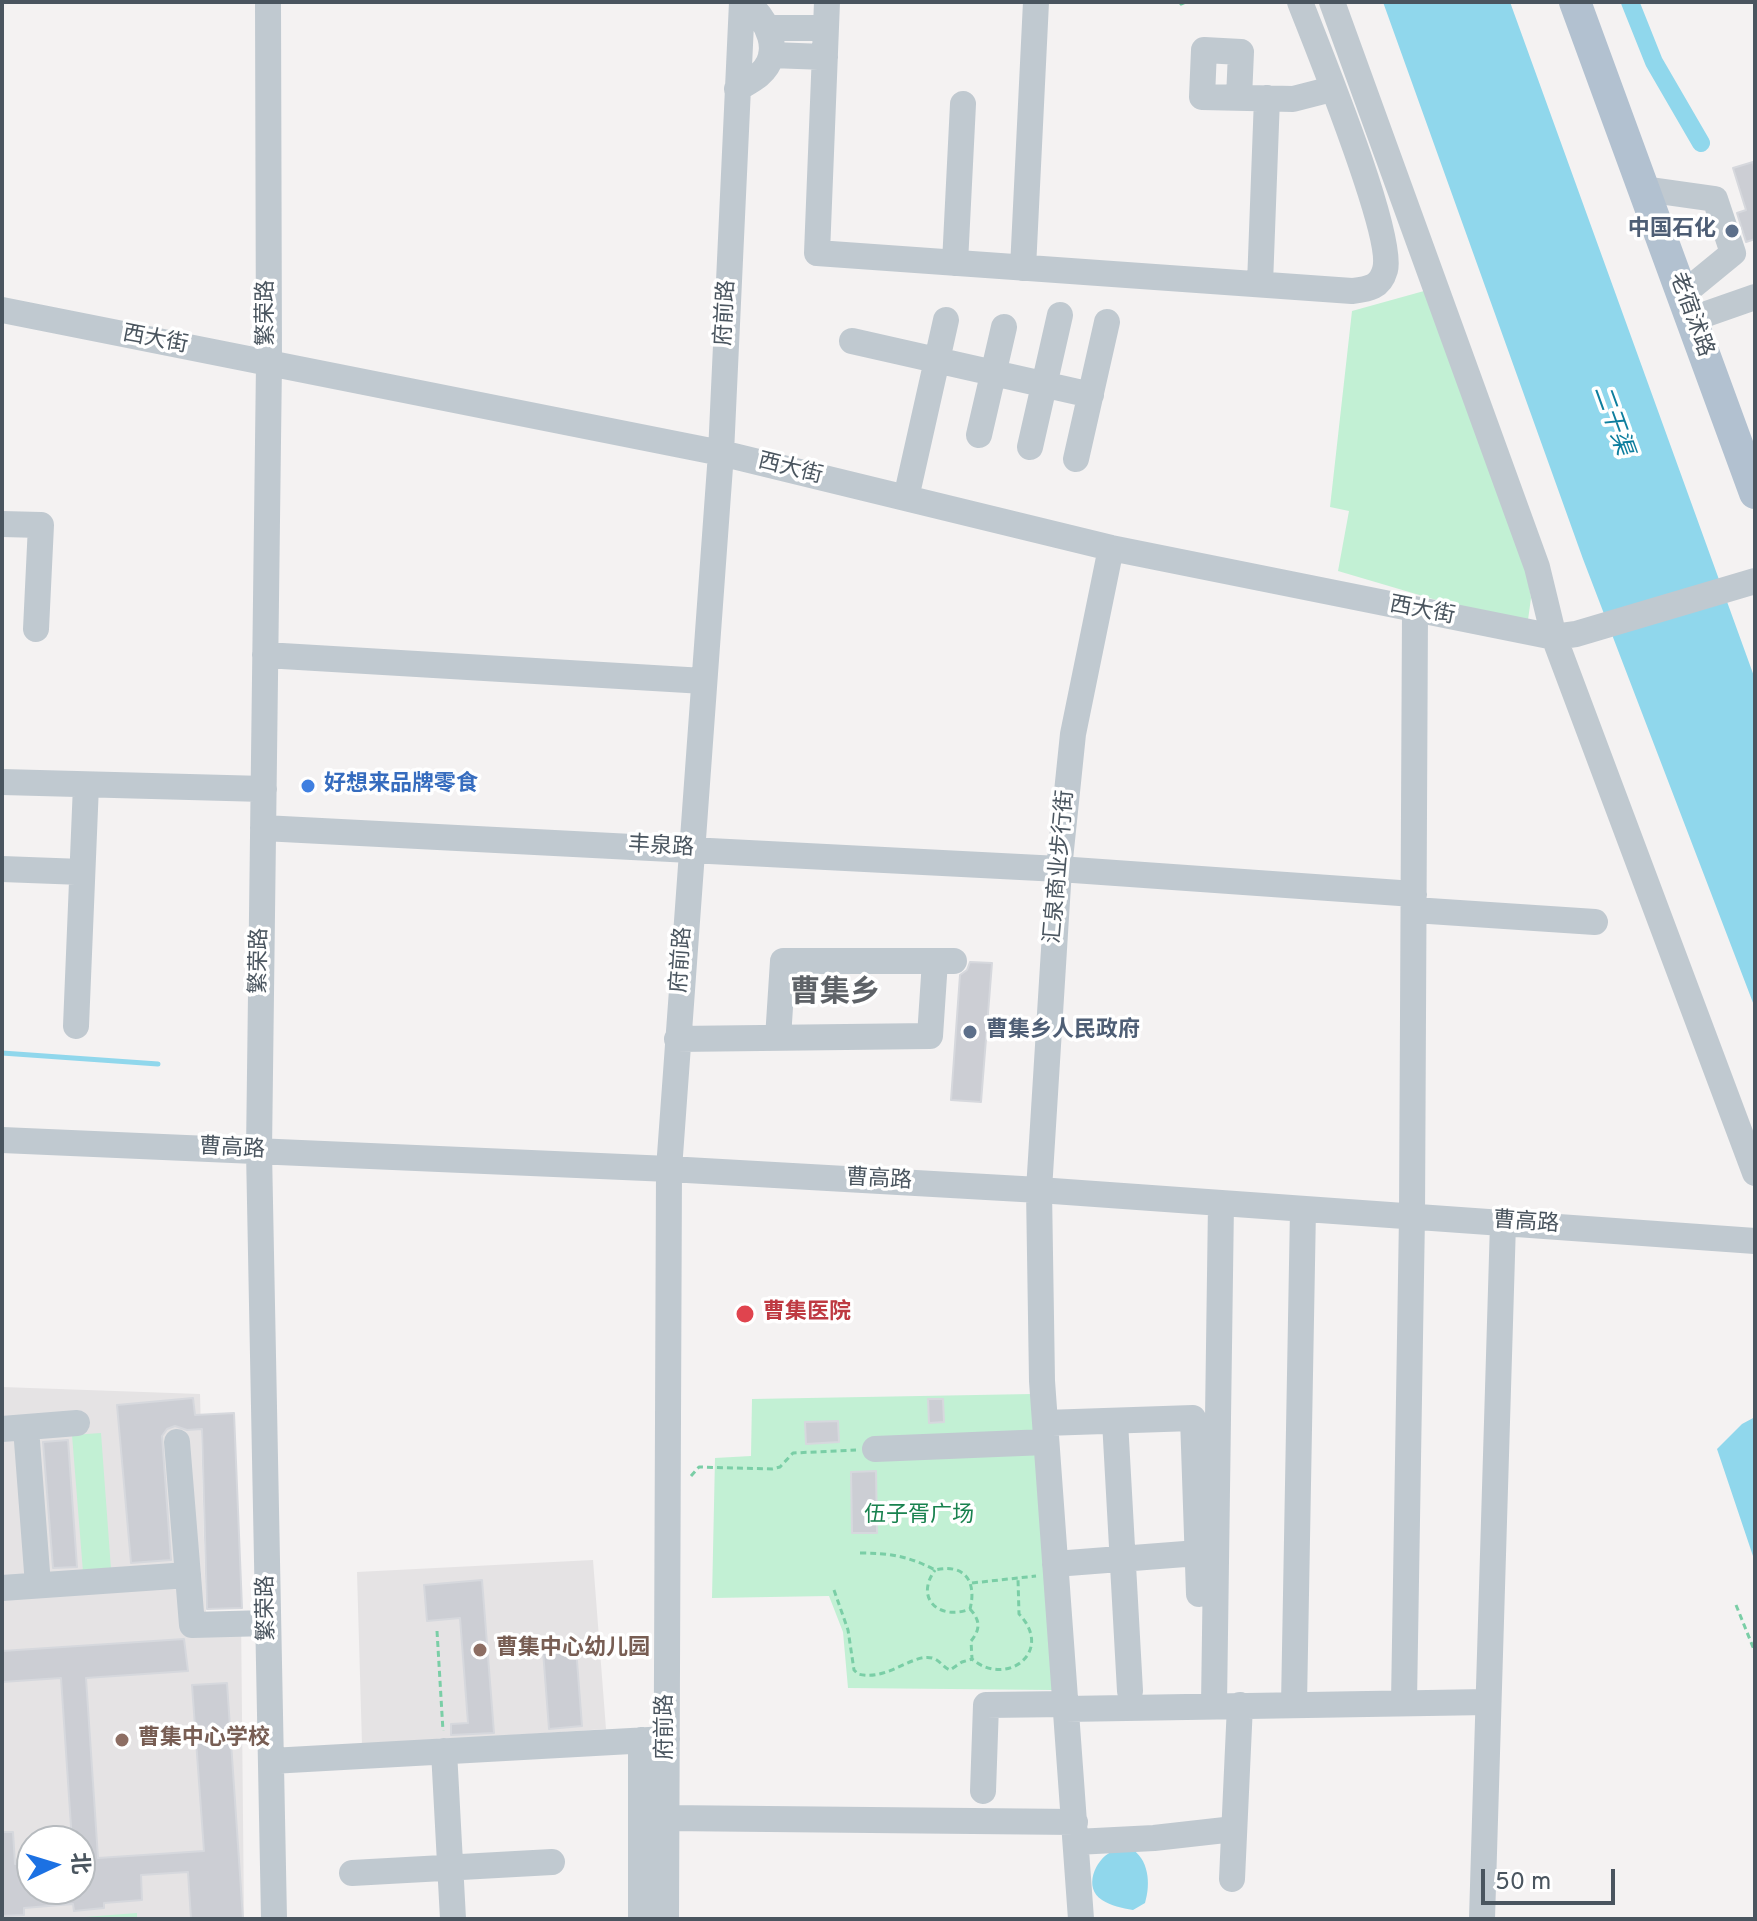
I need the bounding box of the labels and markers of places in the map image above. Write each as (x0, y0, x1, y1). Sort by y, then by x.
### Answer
place label: 中国石化 (1628, 218, 1716, 244)
marker: 中国石化 (1723, 222, 1741, 240)
place label: 好想来品牌零食 (324, 773, 478, 799)
marker: 好想来品牌零食 (299, 777, 317, 795)
place label: 曹集乡人民政府 (986, 1019, 1140, 1045)
marker: 曹集乡人民政府 (961, 1023, 979, 1041)
place label: 曹集医院 (763, 1301, 851, 1327)
marker: 曹集医院 (734, 1303, 756, 1325)
place label: 曹集中心幼儿园 (496, 1637, 650, 1663)
marker: 曹集中心幼儿园 (471, 1641, 489, 1659)
place label: 曹集中心学校 (138, 1727, 270, 1753)
marker: 曹集中心学校 (113, 1731, 131, 1749)

